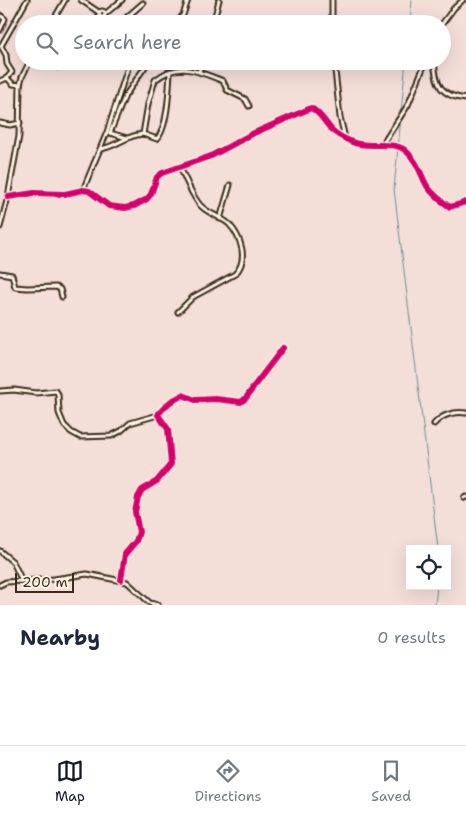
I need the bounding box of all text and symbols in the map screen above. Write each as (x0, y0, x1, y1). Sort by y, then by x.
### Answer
search box (15, 15, 451, 70)
icon: search (33, 29, 61, 57)
text: Search here (73, 30, 182, 55)
map controls (406, 545, 451, 590)
button: locate (406, 545, 451, 590)
scale bar (15, 570, 74, 593)
text: 200 m (22, 573, 68, 591)
text: Nearby (20, 624, 100, 652)
text: 0 results (377, 627, 446, 648)
tab: Map (55, 757, 85, 805)
tab: Directions (195, 757, 261, 805)
tab: Saved (371, 757, 411, 805)

